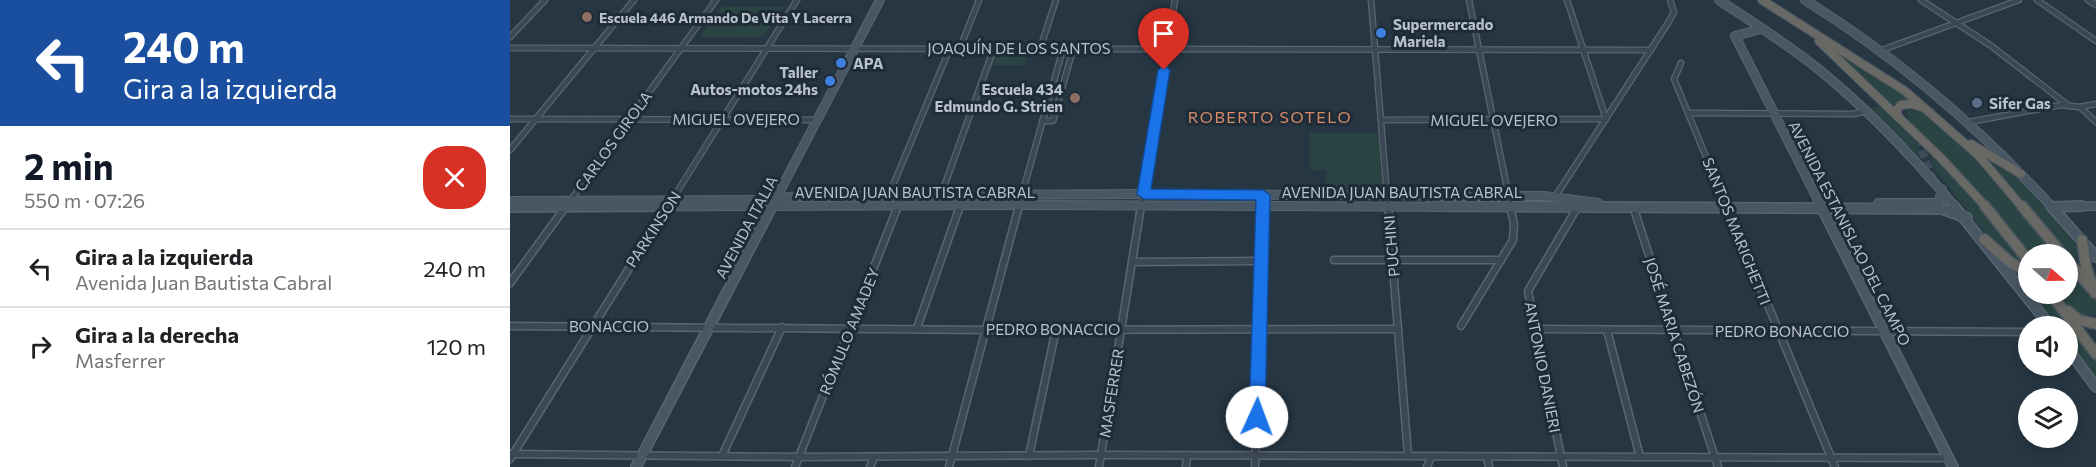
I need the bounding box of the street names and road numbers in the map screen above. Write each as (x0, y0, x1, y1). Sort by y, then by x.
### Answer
street label: JOAQUÍN DE LOS SANTOS (927, 38, 1111, 57)
street label: CARLOS GIROLA (571, 88, 655, 194)
street label: MIGUEL OVEJERO (672, 110, 800, 128)
street label: MIGUEL OVEJERO (1430, 111, 1558, 129)
street label: AVENIDA ESTANISLAO DEL CAMPO (1785, 118, 1915, 348)
street label: SANTOS MARIGHETTI (1699, 155, 1775, 307)
street label: AVENIDA ITALIA (711, 173, 781, 281)
street label: AVENIDA JUAN BAUTISTA CABRAL (795, 183, 1036, 201)
street label: AVENIDA JUAN BAUTISTA CABRAL (1282, 183, 1523, 201)
street label: PARKINSON (622, 188, 684, 270)
street label: PUCHINI (1379, 215, 1403, 277)
street label: JOSÉ MARIA CABEZÓN (1641, 255, 1710, 415)
street label: RÓMULO AMADEY (814, 264, 883, 397)
street label: ANTONIO DANIERI (1521, 300, 1565, 434)
street label: BONACCIO (569, 317, 649, 335)
street label: PEDRO BONACCIO (986, 320, 1120, 338)
street label: PEDRO BONACCIO (1715, 322, 1849, 340)
street label: MASFERRER (1095, 347, 1127, 439)

